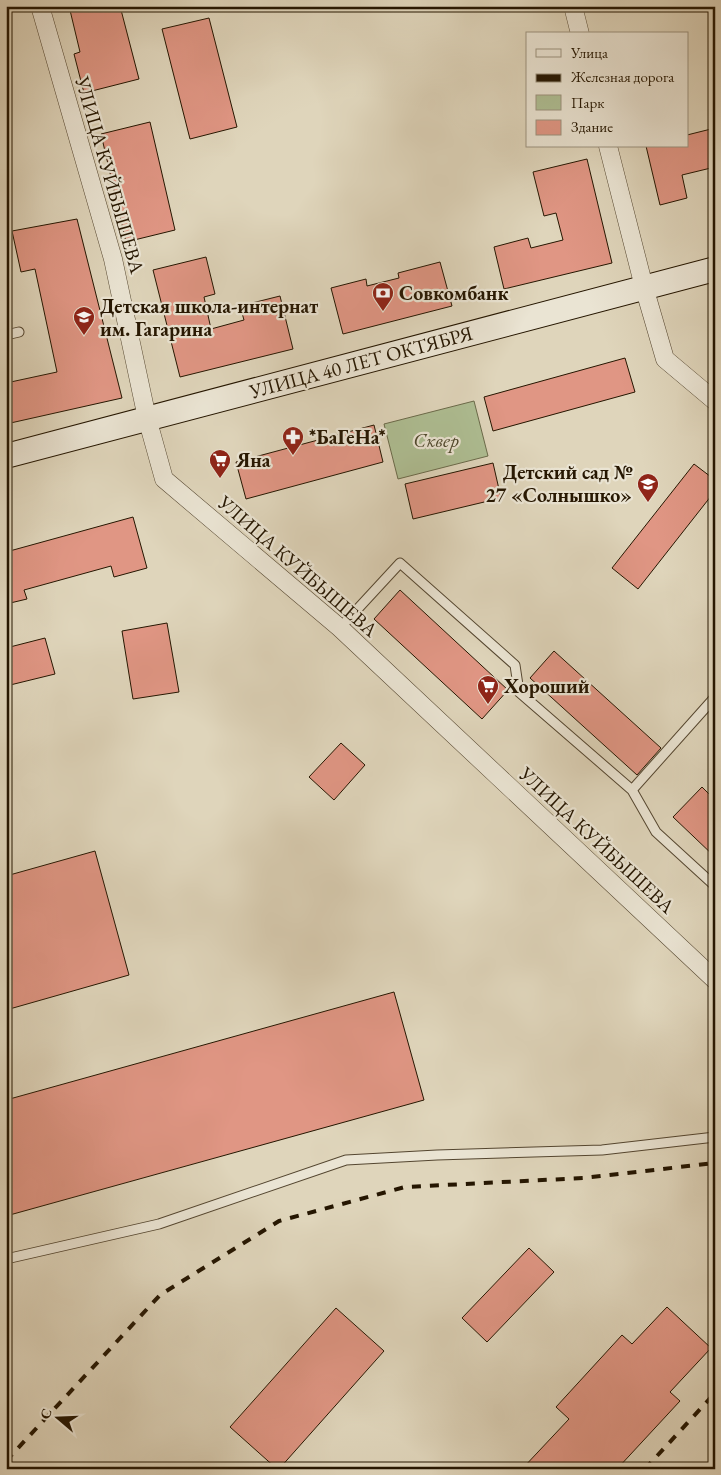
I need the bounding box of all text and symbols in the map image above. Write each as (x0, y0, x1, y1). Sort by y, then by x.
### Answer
legend (526, 32, 688, 148)
text: Улица (570, 43, 608, 62)
text: Железная дорога (570, 67, 674, 86)
street label: УЛИЦА КУЙБЫШЕВА (69, 72, 151, 277)
text: Парк (571, 93, 604, 112)
text: Здание (571, 117, 613, 136)
place label: Совкомбанк (399, 280, 508, 306)
bank icon: Совкомбанк (371, 281, 395, 312)
place label: Детская школа-интернат им. Гагарина (100, 293, 318, 342)
school or university icon: Детская школа-интернат им. Гагарина (72, 305, 96, 336)
street label: УЛИЦА 40 ЛЕТ ОКТЯБРЯ (245, 320, 476, 405)
place label: *БаГеНа* (309, 424, 386, 450)
pharmacy icon: *БаГеНа* (281, 425, 305, 456)
park label: Сквер (413, 427, 459, 453)
place label: Яна (235, 447, 271, 473)
supermarket icon: Яна (208, 448, 232, 479)
place label: Детский сад № 27 «Солнышко» (485, 459, 633, 508)
school or university icon: Детский сад № 27 «Солнышко» (636, 472, 660, 503)
street label: УЛИЦА КУЙБЫШЕВА (212, 489, 384, 643)
place label: Хороший (503, 673, 590, 699)
supermarket icon: Хороший (476, 674, 500, 705)
street label: УЛИЦА КУЙБЫШЕВА (513, 760, 681, 919)
north arrow (32, 1392, 82, 1442)
text: С (36, 1406, 56, 1421)

